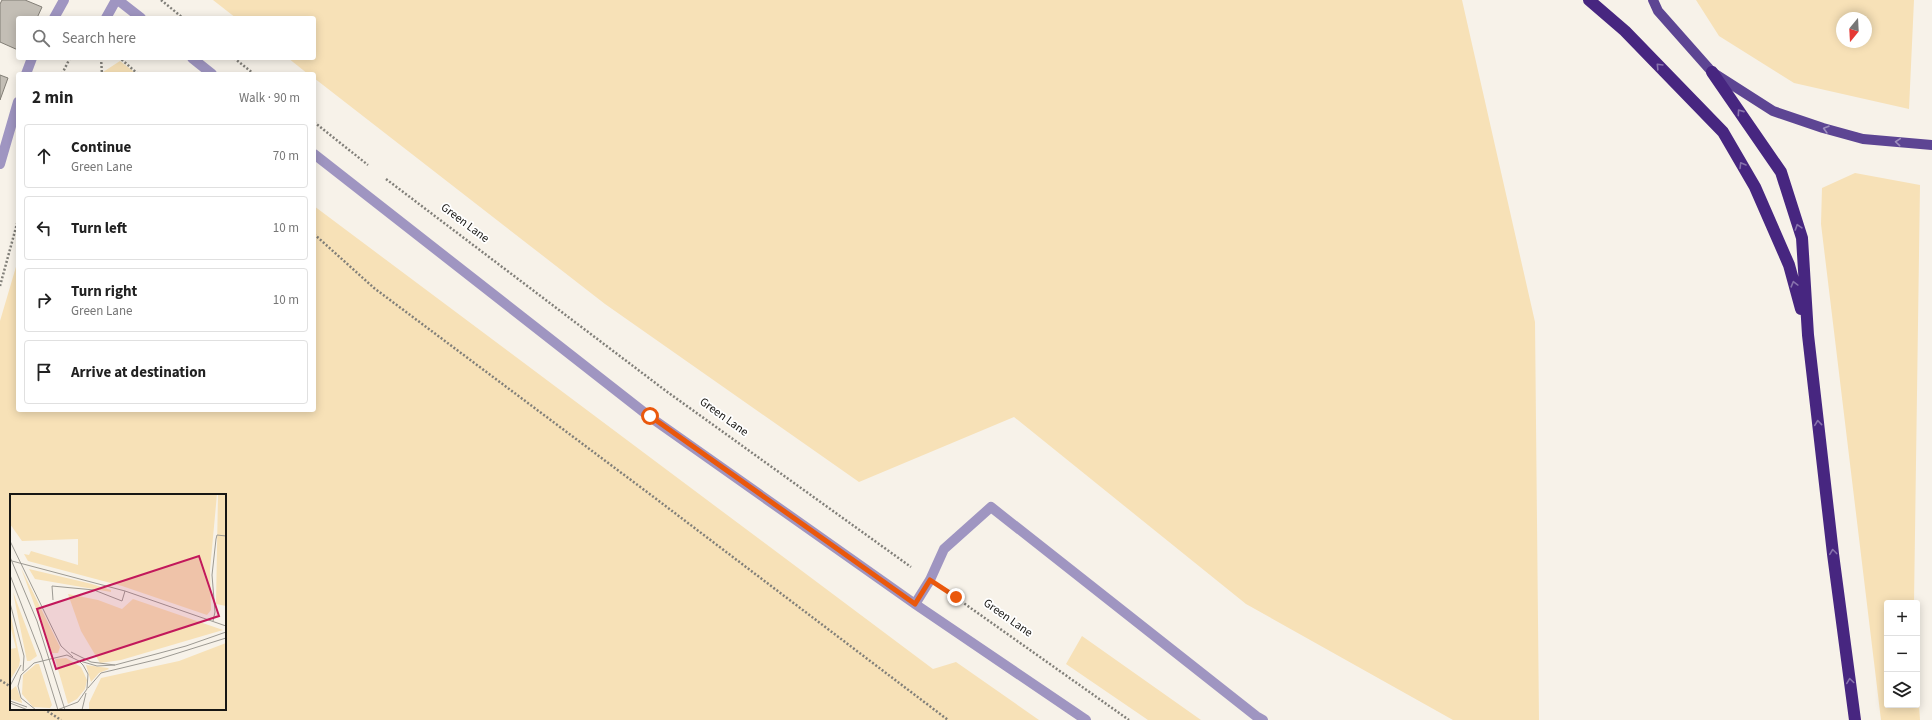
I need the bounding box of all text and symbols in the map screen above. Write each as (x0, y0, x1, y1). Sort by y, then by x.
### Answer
north arrow (1836, 12, 1872, 48)
search box (16, 16, 316, 60)
icon: search (30, 27, 52, 49)
text: Search here (62, 28, 136, 49)
one-way arrow (1656, 63, 1664, 71)
text: 2 min (32, 86, 73, 110)
text: Walk · 90 m (239, 89, 300, 107)
one-way arrow (1738, 109, 1745, 116)
one-way arrow (1823, 125, 1830, 134)
text: Continue (71, 137, 131, 158)
one-way arrow (1895, 138, 1901, 147)
icon: ahead (33, 145, 55, 167)
text: 70 m (273, 147, 299, 165)
text: Green Lane (71, 158, 132, 176)
one-way arrow (1740, 162, 1747, 169)
street label: Green Lane (437, 199, 493, 247)
icon: left (33, 217, 55, 239)
text: Turn left (71, 218, 127, 239)
text: 10 m (273, 219, 299, 237)
one-way arrow (1794, 223, 1803, 230)
one-way arrow (1791, 280, 1799, 287)
text: Turn right (71, 281, 137, 302)
icon: right (33, 289, 55, 311)
text: 10 m (273, 291, 299, 309)
text: Green Lane (71, 302, 132, 320)
icon: arrive (33, 361, 55, 383)
text: Arrive at destination (71, 362, 206, 383)
street label: Green Lane (696, 393, 752, 441)
route start (641, 407, 659, 425)
one-way arrow (1814, 420, 1823, 426)
inset map (10, 494, 226, 710)
one-way arrow (1829, 549, 1838, 556)
route end (947, 588, 965, 606)
street label: Green Lane (980, 595, 1036, 641)
map controls (1884, 600, 1920, 708)
button: + (1884, 600, 1920, 636)
button: − (1884, 636, 1920, 672)
button: layers (1884, 672, 1920, 708)
one-way arrow (1846, 678, 1855, 684)

